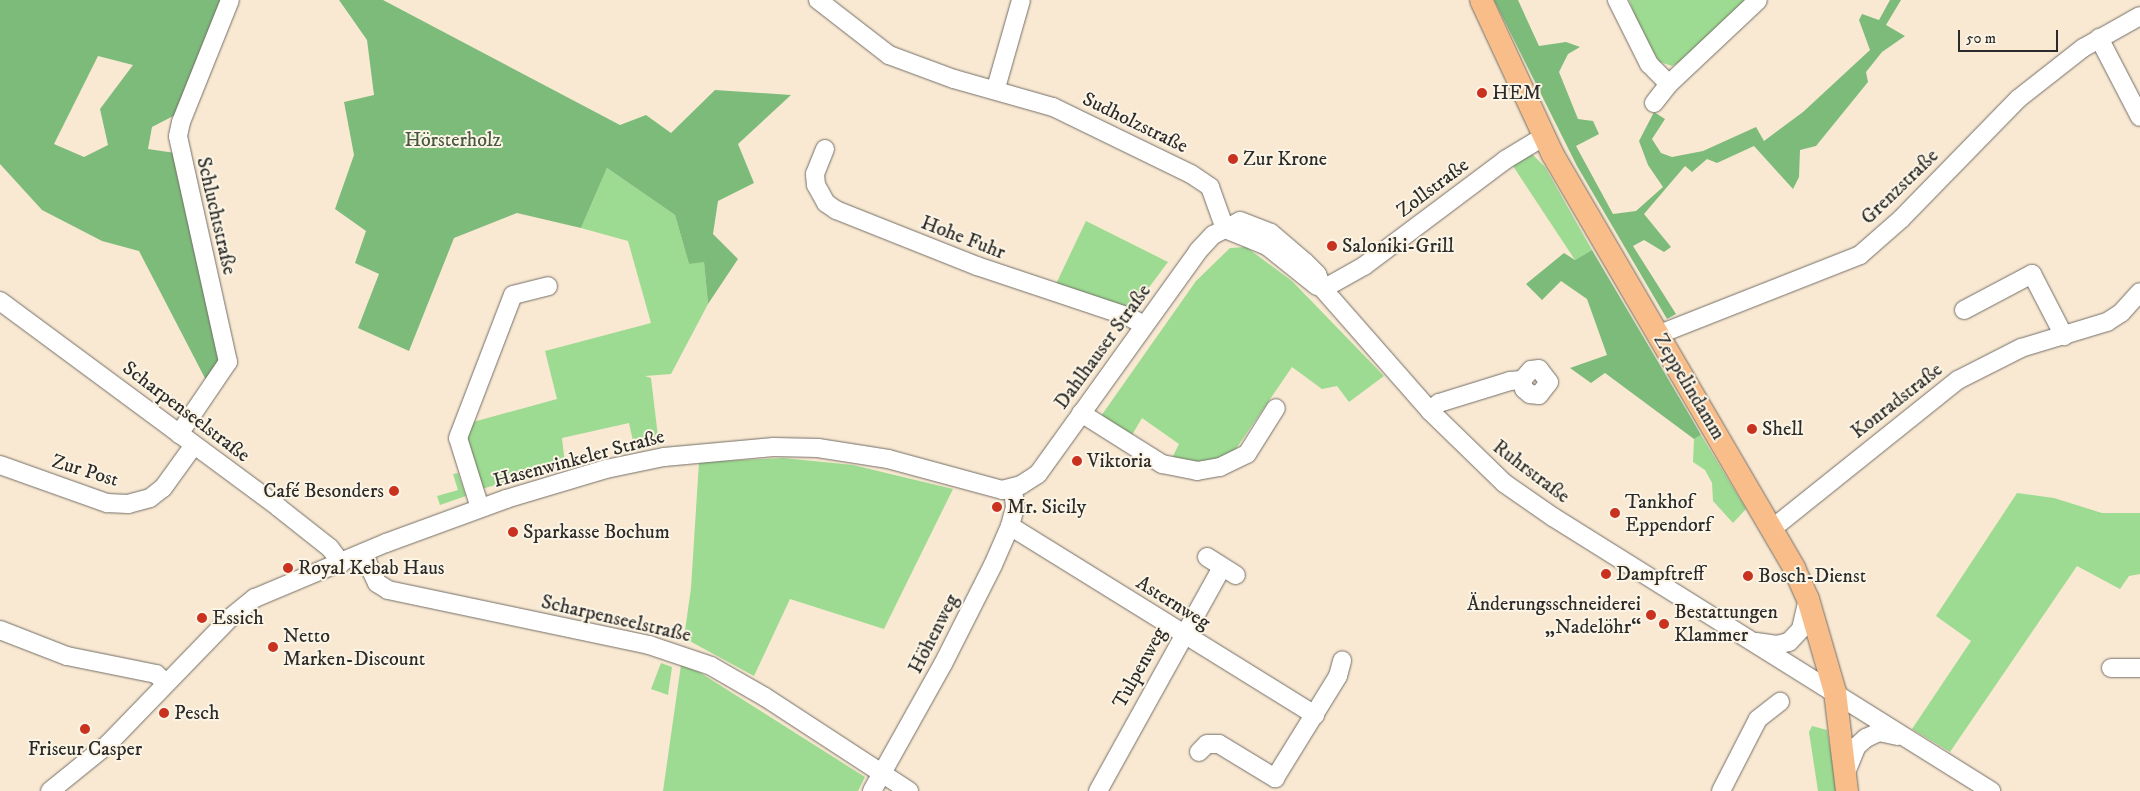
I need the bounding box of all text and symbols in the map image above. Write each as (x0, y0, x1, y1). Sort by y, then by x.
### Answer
scale bar (1960, 20, 2060, 52)
text: 50 m (1966, 29, 1996, 48)
place label: HEM (1492, 81, 1541, 105)
street label: Sudholzstraße (1078, 87, 1192, 159)
marker: HEM (1476, 87, 1488, 99)
park label: Hörsterholz (404, 128, 502, 152)
street label: Grenzstraße (1856, 144, 1944, 230)
place label: Zur Krone (1243, 147, 1327, 171)
marker: Zur Krone (1227, 153, 1239, 165)
street label: Zollstraße (1392, 153, 1474, 223)
street label: Schluchtstraße (191, 155, 241, 277)
street label: Hohe Fuhr (917, 211, 1009, 265)
place label: Saloniki-Grill (1342, 234, 1454, 258)
marker: Saloniki-Grill (1326, 240, 1338, 252)
street label: Dahlhauser Straße (1050, 280, 1156, 414)
street label: Zeppelindamm (1648, 330, 1730, 444)
street label: Scharpenseelstraße (118, 356, 254, 468)
street label: Konradstraße (1847, 358, 1947, 444)
place label: Shell (1762, 417, 1803, 441)
marker: Shell (1746, 423, 1758, 435)
street label: Hasenwinkeler Straße (491, 425, 667, 493)
street label: Ruhrstraße (1488, 435, 1574, 509)
place label: Viktoria (1087, 449, 1152, 473)
street label: Zur Post (49, 450, 121, 492)
marker: Viktoria (1071, 455, 1083, 467)
place label: Café Besonders (263, 479, 384, 503)
marker: Café Besonders (388, 485, 400, 497)
place label: Tankhof Eppendorf (1625, 490, 1711, 537)
place label: Mr. Sicily (1007, 495, 1086, 519)
marker: Mr. Sicily (991, 501, 1003, 513)
marker: Tankhof Eppendorf (1609, 507, 1621, 519)
place label: Sparkasse Bochum (523, 520, 670, 544)
marker: Sparkasse Bochum (507, 526, 519, 538)
place label: Royal Kebab Haus (298, 556, 444, 580)
marker: Royal Kebab Haus (282, 562, 294, 574)
place label: Dampftreff (1616, 562, 1704, 586)
place label: Bosch-Dienst (1758, 564, 1866, 588)
marker: Dampftreff (1600, 568, 1612, 580)
marker: Bosch-Dienst (1742, 570, 1754, 582)
street label: Asternweg (1132, 571, 1214, 635)
street label: Scharpenseelstraße (539, 590, 693, 648)
street label: Höhenweg (904, 590, 964, 678)
place label: Änderungsschneiderei „Nadelöhr“ (1467, 592, 1641, 639)
place label: Bestattungen Klammer (1674, 600, 1778, 647)
place label: Essich (212, 606, 264, 630)
marker: Änderungsschneiderei „Nadelöhr“ (1645, 609, 1657, 621)
marker: Essich (196, 612, 208, 624)
marker: Bestattungen Klammer (1658, 618, 1670, 630)
street label: Tulpenweg (1108, 623, 1172, 713)
place label: Netto Marken-Discount (283, 624, 425, 671)
marker: Netto Marken-Discount (267, 641, 279, 653)
place label: Pesch (174, 701, 219, 725)
marker: Pesch (158, 707, 170, 719)
marker: Friseur Casper (79, 723, 91, 735)
place label: Friseur Casper (28, 737, 142, 761)

